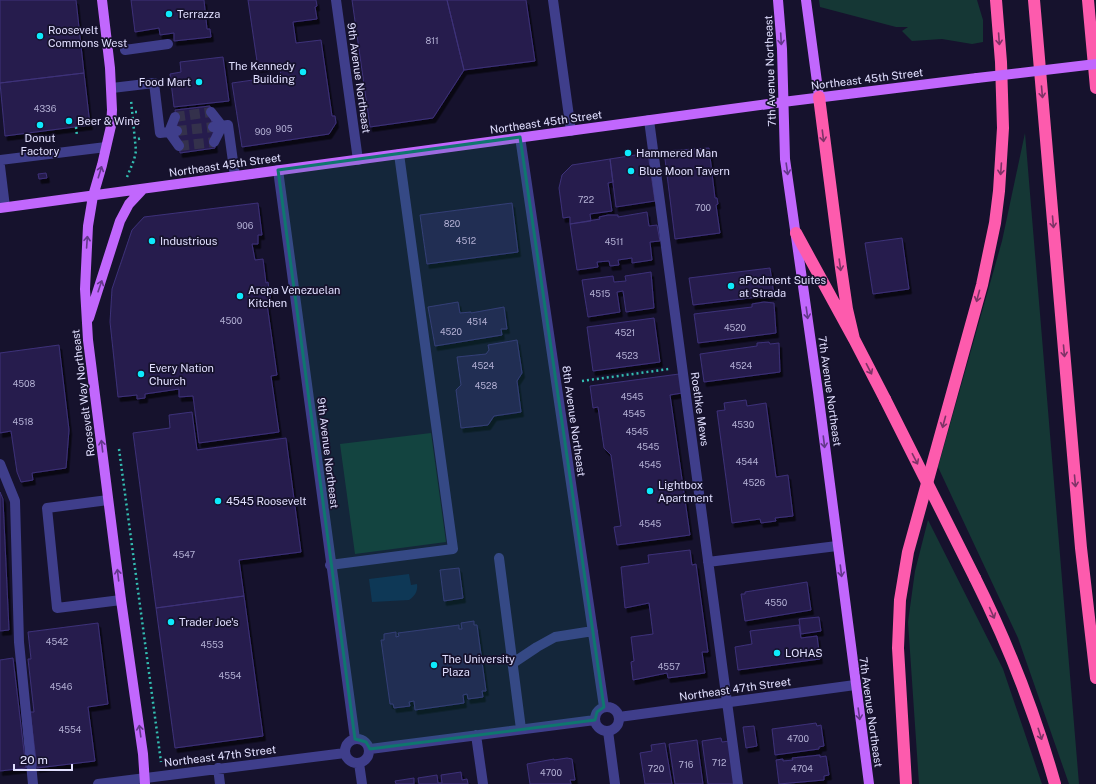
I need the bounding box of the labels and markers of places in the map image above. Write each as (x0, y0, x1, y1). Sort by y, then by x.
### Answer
place label: Terrazza (177, 8, 220, 20)
marker: Terrazza (164, 9, 174, 19)
place label: Roosevelt Commons West (48, 24, 127, 49)
marker: Roosevelt Commons West (35, 31, 45, 41)
place label: The Kennedy Building (229, 60, 295, 85)
marker: The Kennedy Building (298, 67, 308, 77)
place label: Food Mart (139, 76, 191, 88)
marker: Food Mart (194, 77, 204, 87)
place label: Beer & Wine (77, 115, 140, 127)
marker: Beer & Wine (64, 116, 74, 126)
marker: Donut Factory (35, 120, 45, 130)
place label: Donut Factory (21, 132, 60, 157)
place label: Hammered Man (636, 147, 718, 159)
marker: Hammered Man (623, 148, 633, 158)
place label: Blue Moon Tavern (639, 165, 730, 177)
marker: Blue Moon Tavern (626, 166, 636, 176)
place label: Industrious (160, 235, 218, 247)
marker: Industrious (147, 236, 157, 246)
place label: aPodment Suites at Strada (739, 274, 827, 299)
marker: aPodment Suites at Strada (726, 281, 736, 291)
place label: Arepa Venezuelan Kitchen (248, 284, 340, 309)
marker: Arepa Venezuelan Kitchen (235, 291, 245, 301)
place label: Every Nation Church (149, 362, 214, 387)
marker: Every Nation Church (136, 369, 146, 379)
place label: Lightbox Apartment (658, 479, 713, 504)
marker: Lightbox Apartment (645, 486, 655, 496)
place label: 4545 Roosevelt (226, 495, 307, 507)
marker: 4545 Roosevelt (213, 496, 223, 506)
place label: Trader Joe's (179, 616, 239, 628)
marker: Trader Joe's (166, 617, 176, 627)
place label: LOHAS (785, 647, 823, 659)
marker: LOHAS (772, 648, 782, 658)
place label: The University Plaza (442, 653, 515, 678)
marker: The University Plaza (429, 660, 439, 670)

